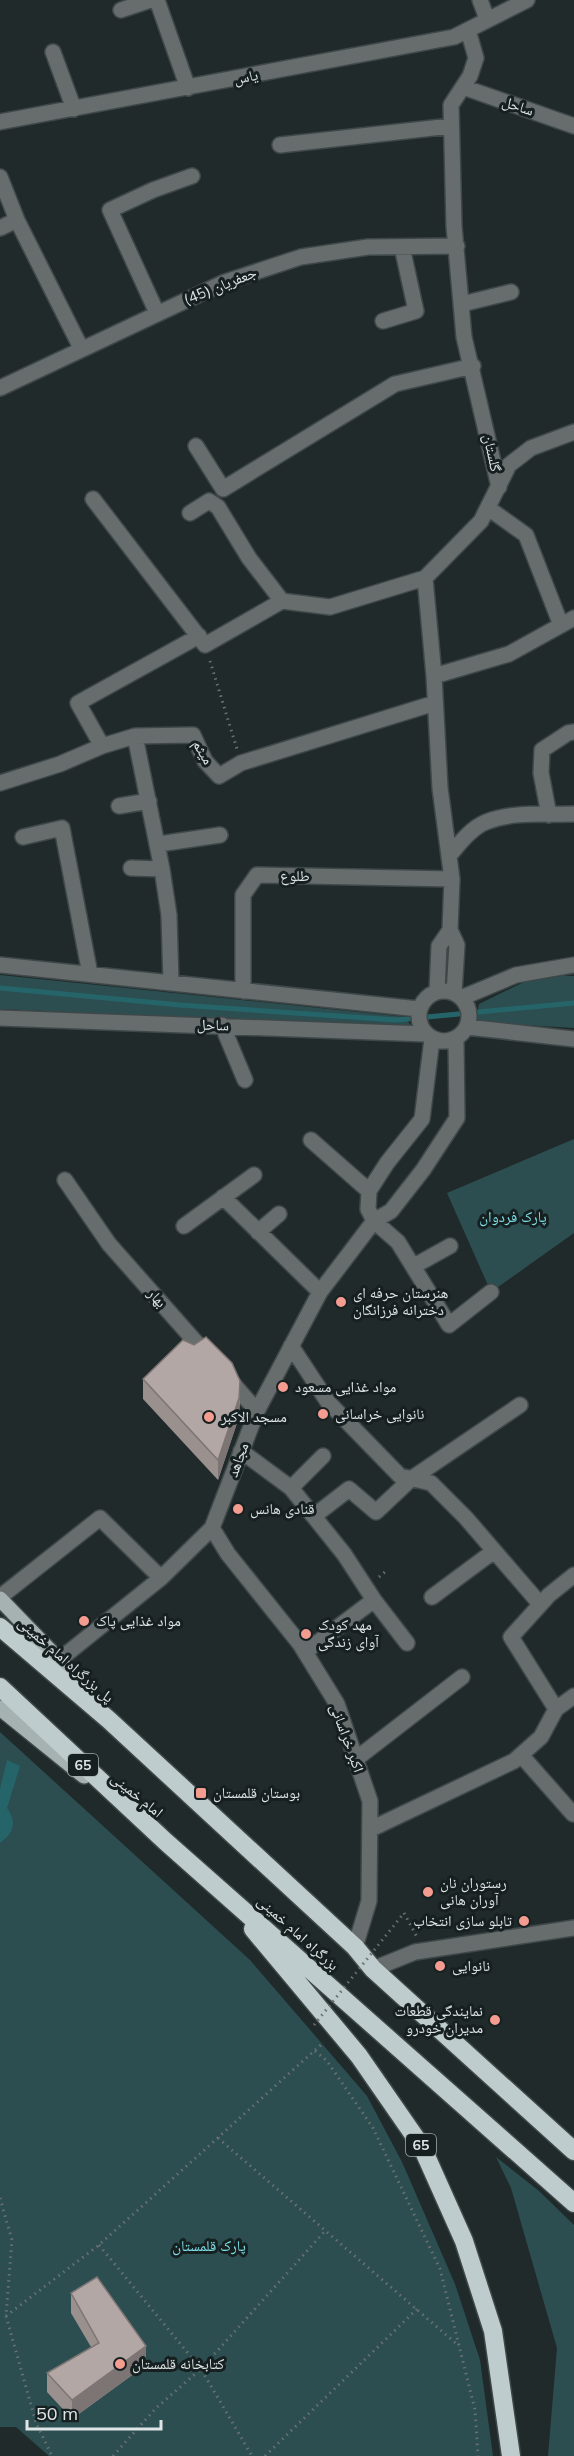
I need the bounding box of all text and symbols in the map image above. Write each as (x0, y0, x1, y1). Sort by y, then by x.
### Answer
street label: یاس (232, 65, 260, 89)
street label: ساحل (500, 91, 537, 121)
street label: جعفریان (45) (181, 262, 260, 310)
street label: گلستان (478, 432, 506, 474)
street label: میثم (188, 736, 218, 768)
street label: طلوع (280, 866, 310, 886)
street label: ساحل (197, 1014, 230, 1036)
park label: پارک فردوان (479, 1207, 547, 1227)
street label: بهار (143, 1283, 171, 1311)
place label: هنرستان حرفه ای دخترانه فرزانگان (353, 1283, 448, 1320)
marker: هنرستان حرفه ای دخترانه فرزانگان (334, 1295, 348, 1309)
place label: مواد غذایی مسعود (295, 1377, 397, 1397)
marker: مواد غذایی مسعود (276, 1380, 290, 1394)
place label: نانوایی خراسانی (335, 1404, 424, 1424)
place label: مسجد الاکبر (220, 1407, 287, 1426)
marker: نانوایی خراسانی (316, 1407, 330, 1421)
marker: مسجد الاکبر (202, 1410, 216, 1424)
street label: مجاهد (223, 1440, 253, 1480)
place label: قنادی هانس (250, 1499, 315, 1519)
marker: قنادی هانس (231, 1502, 245, 1516)
place label: مواد غذایی پاک (96, 1611, 181, 1631)
street label: پل بزرگراه امام خمینی (14, 1613, 118, 1707)
marker: مواد غذایی پاک (77, 1614, 91, 1628)
place label: مهد کودک آوای زندگی (318, 1615, 380, 1652)
marker: مهد کودک آوای زندگی (299, 1627, 313, 1641)
street label: اکبر خراسانی (325, 1701, 369, 1775)
road number: 65 (68, 1754, 98, 1776)
street label: امام خمینی (107, 1768, 167, 1822)
place label: بوستان قلمستان (213, 1783, 300, 1803)
marker: بوستان قلمستان (194, 1786, 208, 1800)
place label: رستوران نان آوران هانی (440, 1873, 507, 1910)
marker: رستوران نان آوران هانی (421, 1885, 435, 1899)
street label: بزرگراه امام خمینی (253, 1891, 343, 1975)
place label: تابلو سازی انتخاب (413, 1911, 513, 1931)
marker: تابلو سازی انتخاب (517, 1914, 531, 1928)
place label: نانوایی (452, 1956, 490, 1976)
marker: نانوایی (433, 1959, 447, 1973)
place label: نمایندگی قطعات مدیران خودرو (394, 2001, 483, 2038)
marker: نمایندگی قطعات مدیران خودرو (488, 2013, 502, 2027)
road number: 65 (406, 2134, 436, 2156)
park label: پارک قلمستان (172, 2236, 246, 2256)
place label: کتابخانه قلمستان (132, 2354, 224, 2374)
marker: کتابخانه قلمستان (113, 2357, 127, 2371)
scale bar (27, 2393, 160, 2431)
text: 50 m (36, 2402, 78, 2425)

